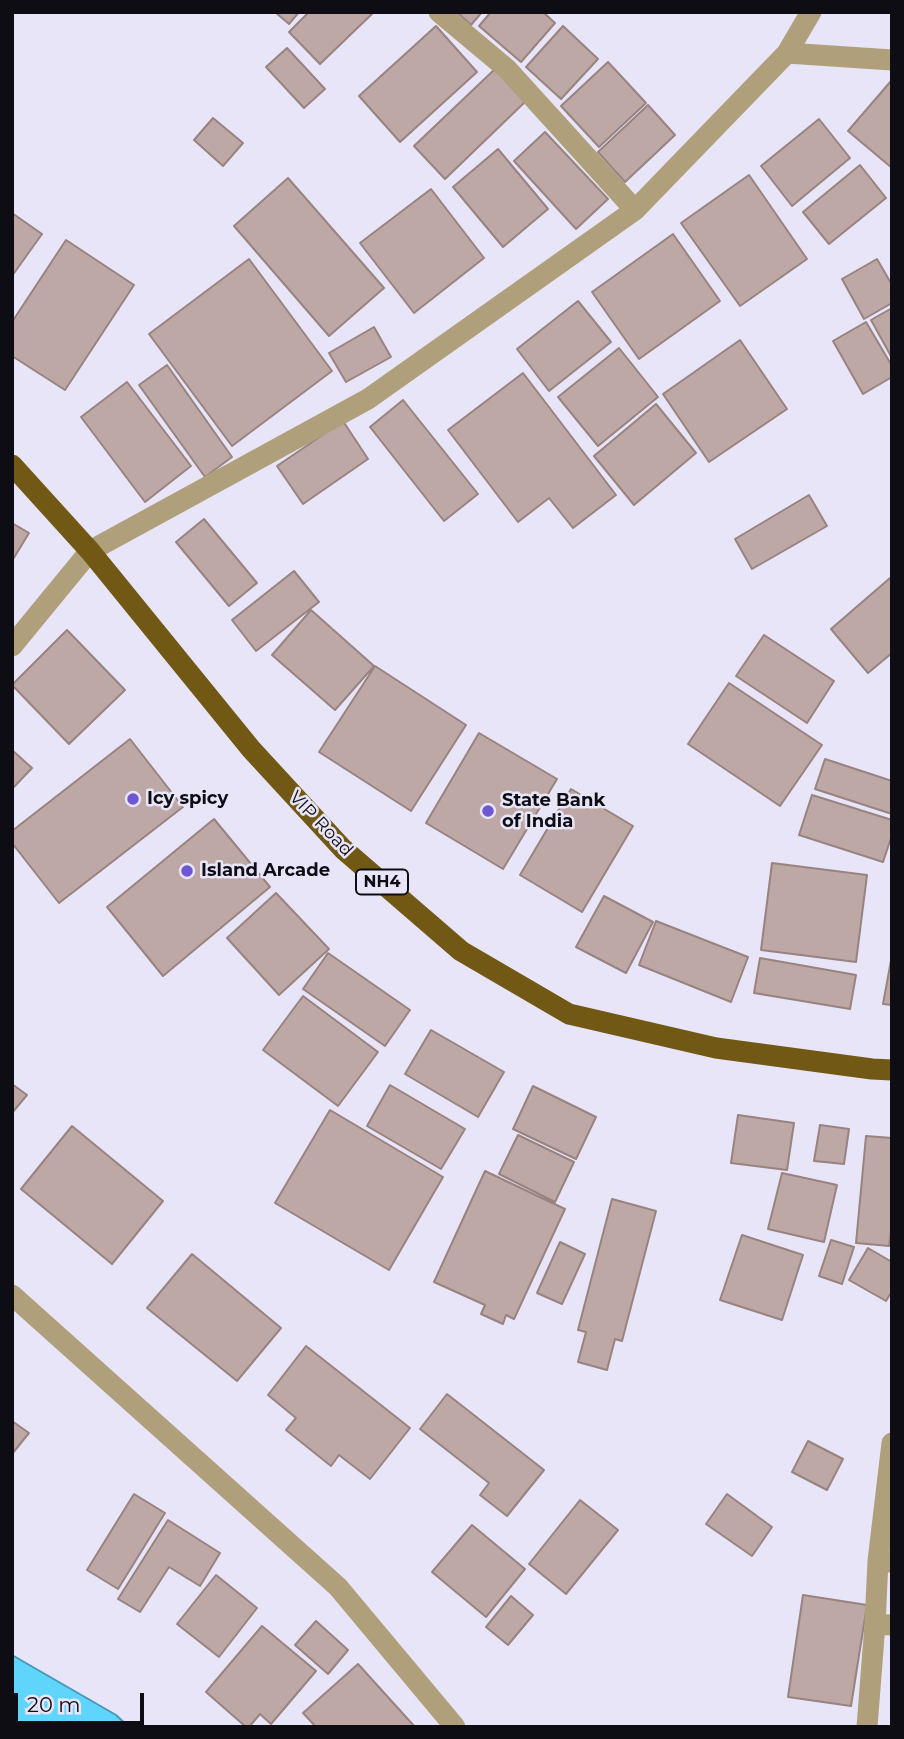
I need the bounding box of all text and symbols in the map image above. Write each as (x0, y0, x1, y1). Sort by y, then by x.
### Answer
street label: VIP Road (285, 787, 357, 861)
place label: Icy spicy (147, 788, 228, 810)
place label: State Bank of India (502, 790, 605, 832)
marker: Icy spicy (125, 791, 141, 807)
marker: State Bank of India (480, 803, 496, 819)
place label: Island Arcade (201, 860, 330, 882)
marker: Island Arcade (179, 863, 195, 879)
road number: NH4 (356, 870, 408, 894)
scale bar (18, 1680, 147, 1724)
text: 20 m (27, 1692, 81, 1717)

